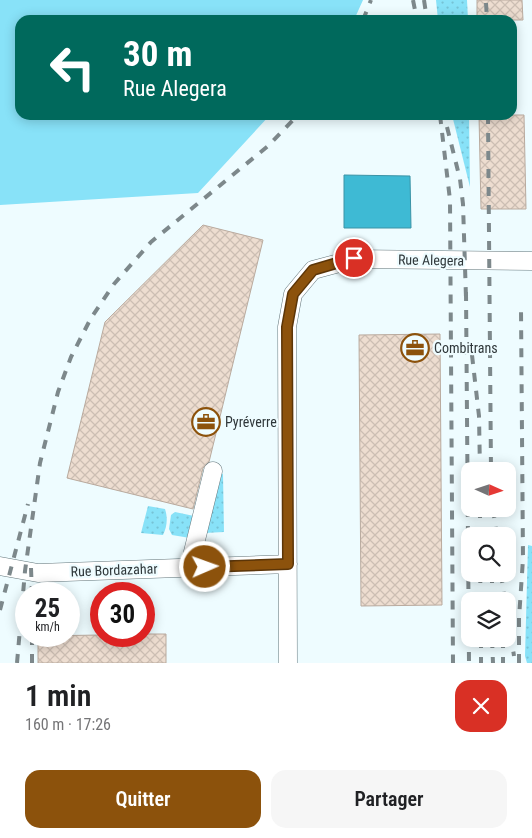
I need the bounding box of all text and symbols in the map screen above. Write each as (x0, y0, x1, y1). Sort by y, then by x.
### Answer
text: 30 m (123, 34, 192, 75)
icon: left (40, 35, 105, 100)
text: Rue Alegera (123, 76, 227, 101)
pin (333, 237, 375, 279)
icon: arrive (340, 244, 368, 272)
street label: Rue Alegera (398, 251, 464, 269)
office icon: Combitrans (400, 333, 430, 363)
place label: Combitrans (434, 340, 498, 356)
office icon: Pyréverre (191, 407, 221, 437)
place label: Pyréverre (225, 414, 277, 430)
north arrow (461, 462, 516, 518)
map controls (461, 462, 516, 647)
button: search (461, 527, 516, 582)
position arrow (178, 540, 230, 592)
street label: Rue Bordazahar (70, 560, 158, 580)
speed limit sign: 30 (90, 582, 155, 647)
button: layers (461, 592, 516, 647)
text: 25 (35, 594, 60, 623)
text: km/h (35, 620, 60, 634)
text: 1 min (25, 678, 91, 713)
button: close (455, 680, 507, 732)
text: 160 m · 17:26 (25, 715, 111, 734)
button: Quitter (25, 770, 261, 828)
button: Partager (271, 770, 507, 828)

